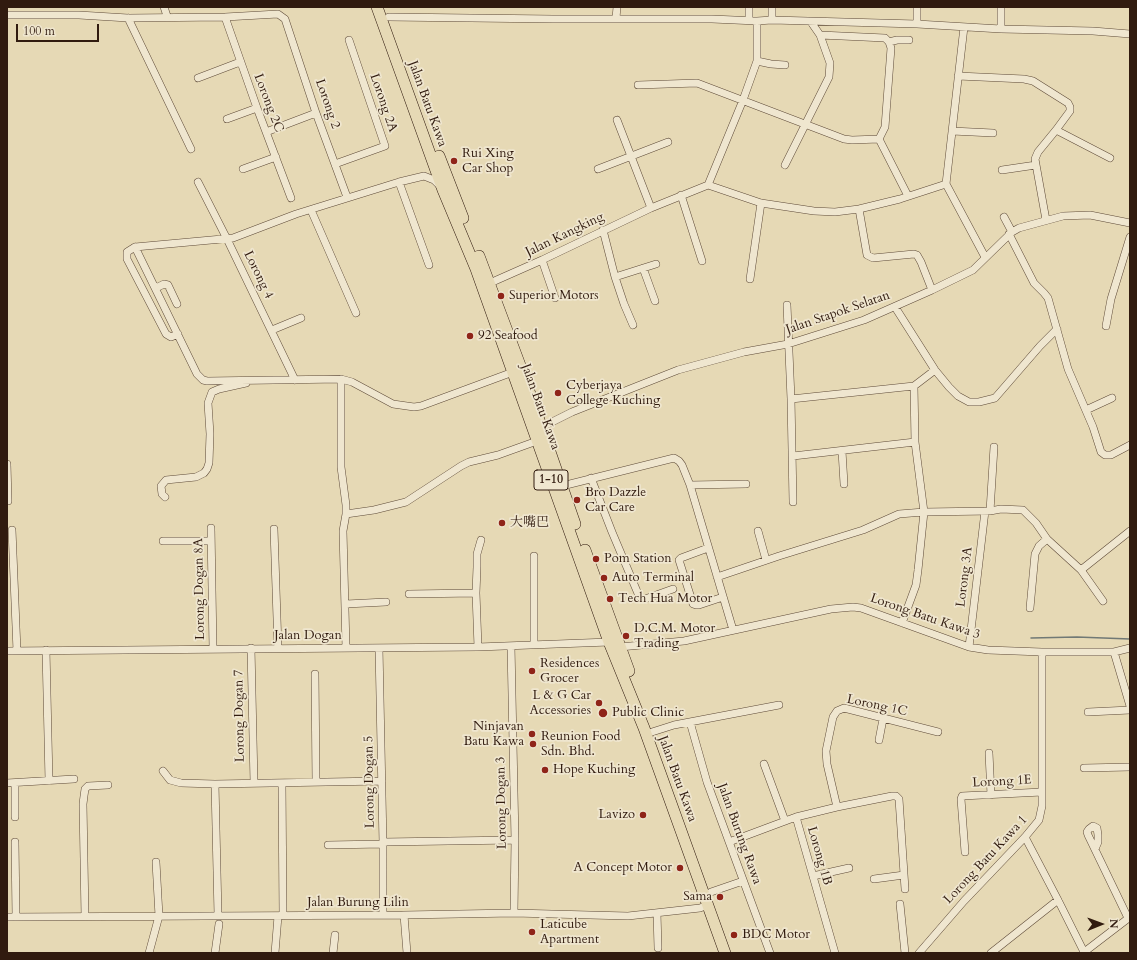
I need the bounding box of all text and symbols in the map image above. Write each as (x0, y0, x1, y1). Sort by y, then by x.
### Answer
scale bar (18, 16, 101, 42)
text: 100 m (23, 23, 55, 39)
street label: Jalan Batu Kawa (404, 59, 450, 149)
street label: Lorong 2C (250, 72, 286, 134)
street label: Lorong 2A (366, 72, 400, 134)
street label: Lorong 2 (311, 77, 343, 131)
place label: Rui Xing Car Shop (462, 146, 514, 177)
marker: Rui Xing Car Shop (449, 156, 459, 166)
street label: Jalan Kangking (523, 209, 607, 261)
street label: Lorong 4 (240, 248, 276, 302)
place label: Superior Motors (509, 288, 599, 304)
street label: Jalan Stapok Selatan (784, 288, 892, 338)
marker: Superior Motors (496, 291, 506, 301)
place label: 92 Seafood (478, 328, 538, 344)
marker: 92 Seafood (465, 331, 475, 341)
street label: Jalan Batu Kawa (517, 362, 563, 452)
place label: Cyberjaya College Kuching (566, 378, 660, 409)
marker: Cyberjaya College Kuching (553, 388, 563, 398)
road number: 1-10 (534, 470, 568, 490)
place label: Bro Dazzle Car Care (585, 485, 646, 516)
marker: Bro Dazzle Car Care (572, 495, 582, 505)
place label: 大嘴巴 (510, 515, 549, 531)
marker: 大嘴巴 (497, 518, 507, 528)
street label: Lorong Dogan 8A (191, 538, 209, 640)
street label: Lorong 3A (954, 546, 976, 608)
place label: Pom Station (604, 551, 672, 567)
marker: Pom Station (591, 554, 601, 564)
place label: Auto Terminal (612, 570, 694, 586)
marker: Auto Terminal (599, 573, 609, 583)
place label: Tech Hua Motor (618, 591, 712, 607)
street label: Lorong Batu Kawa 3 (868, 591, 982, 643)
marker: Tech Hua Motor (605, 594, 615, 604)
place label: D.C.M. Motor Trading (634, 621, 715, 652)
street label: Jalan Dogan (274, 628, 342, 644)
marker: D.C.M. Motor Trading (621, 631, 631, 641)
place label: Residences Grocer (540, 656, 599, 687)
marker: Residences Grocer (527, 666, 537, 676)
street label: Lorong Dogan 7 (231, 669, 249, 763)
place label: L & G Car Accessories (530, 688, 591, 719)
street label: Lorong 1C (845, 692, 909, 720)
marker: L & G Car Accessories (594, 698, 604, 708)
place label: Public Clinic (612, 705, 684, 721)
marker: Public Clinic (597, 707, 609, 719)
place label: Ninjavan Batu Kawa (463, 719, 524, 750)
marker: Ninjavan Batu Kawa (527, 729, 537, 739)
place label: Reunion Food Sdn. Bhd. (541, 729, 620, 760)
street label: Jalan Batu Kawa (654, 734, 700, 824)
street label: Lorong Dogan 5 (361, 735, 379, 829)
marker: Reunion Food Sdn. Bhd. (528, 739, 538, 749)
street label: Lorong Dogan 3 (493, 756, 511, 850)
place label: Hope Kuching (553, 762, 635, 778)
marker: Hope Kuching (540, 765, 550, 775)
street label: Lorong 1E (972, 773, 1032, 791)
street label: Jalan Burung Rawa (713, 781, 765, 887)
place label: Lavizo (598, 807, 635, 823)
marker: Lavizo (638, 810, 648, 820)
street label: Lorong Batu Kawa 1 (941, 812, 1031, 908)
street label: Lorong 1B (803, 825, 835, 887)
place label: A Concept Motor (573, 860, 672, 876)
marker: A Concept Motor (675, 863, 685, 873)
place label: Sama (683, 889, 712, 905)
marker: Sama (715, 892, 725, 902)
street label: Jalan Burung Lilin (307, 895, 409, 911)
north arrow (1081, 904, 1121, 944)
place label: Laticube Apartment (540, 917, 599, 948)
text: N (1106, 919, 1121, 929)
marker: Laticube Apartment (527, 927, 537, 937)
place label: BDC Motor (742, 927, 810, 943)
marker: BDC Motor (729, 930, 739, 940)

